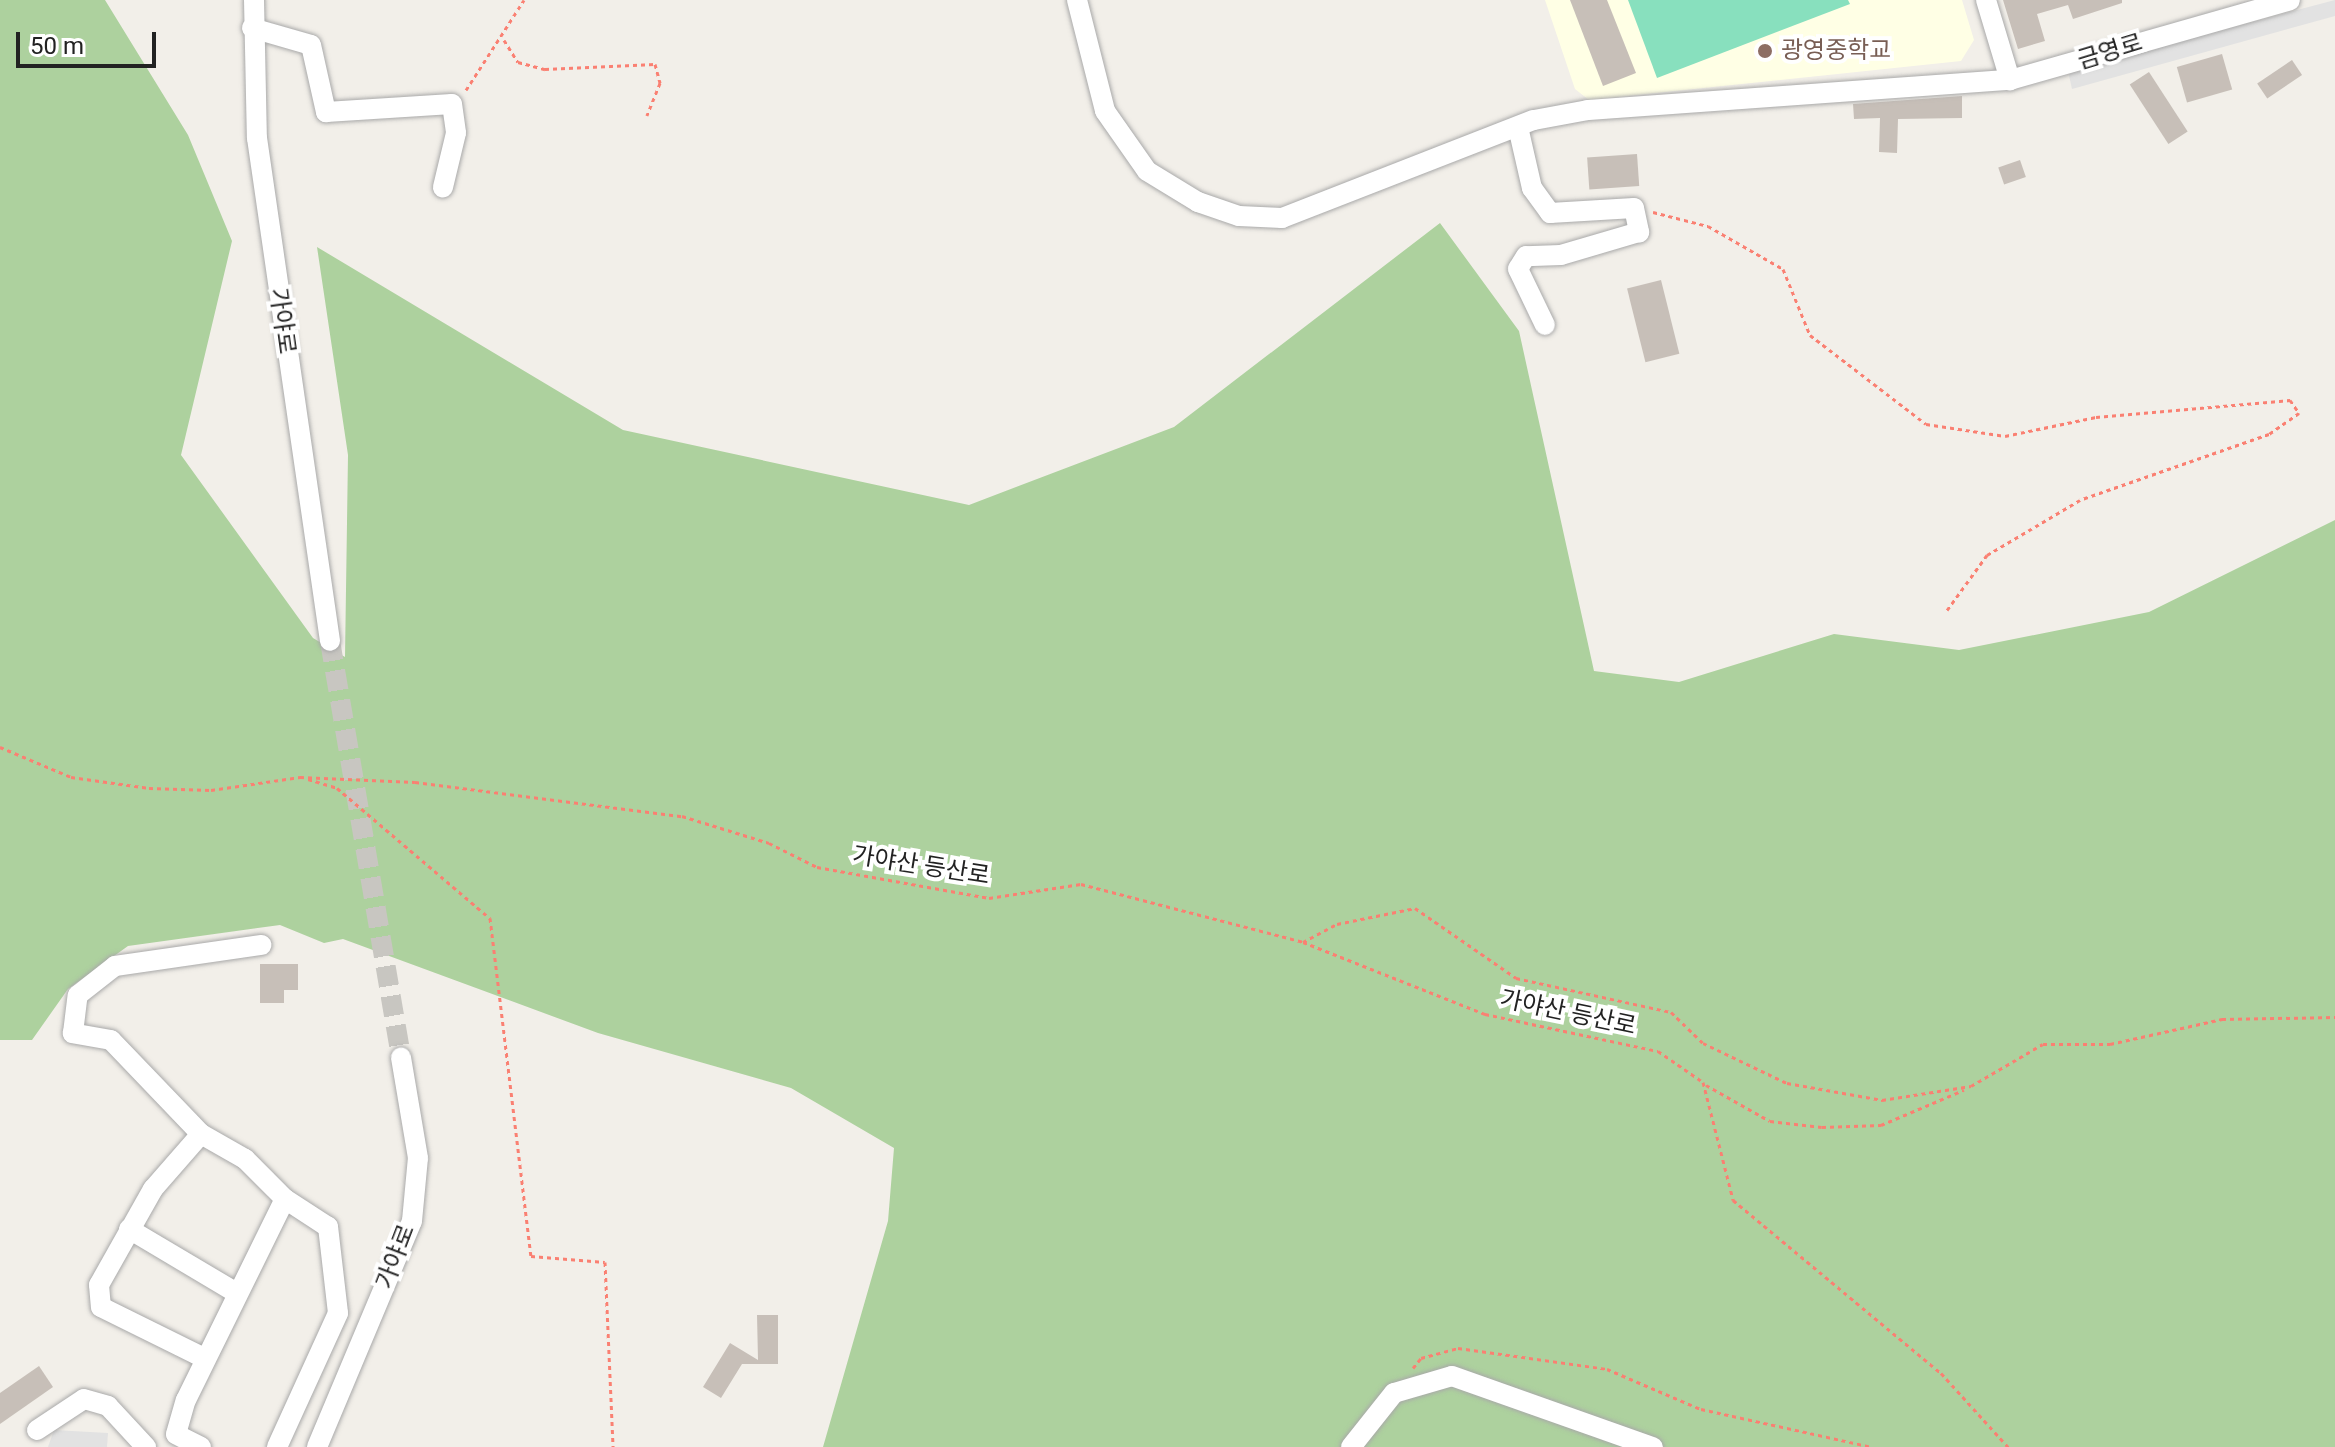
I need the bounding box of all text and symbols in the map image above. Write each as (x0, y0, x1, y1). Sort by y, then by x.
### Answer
scale bar (20, 16, 160, 66)
street label: 금영로 (2074, 29, 2146, 75)
text: 50 m (30, 32, 84, 60)
place label: 광영중학교 (1781, 37, 1891, 65)
marker: 광영중학교 (1756, 42, 1774, 60)
street label: 가야로 (263, 286, 301, 356)
street label: 가야산 등산로 (850, 841, 992, 891)
street label: 가야산 등산로 (1497, 985, 1639, 1041)
street label: 가야로 (371, 1221, 421, 1293)

